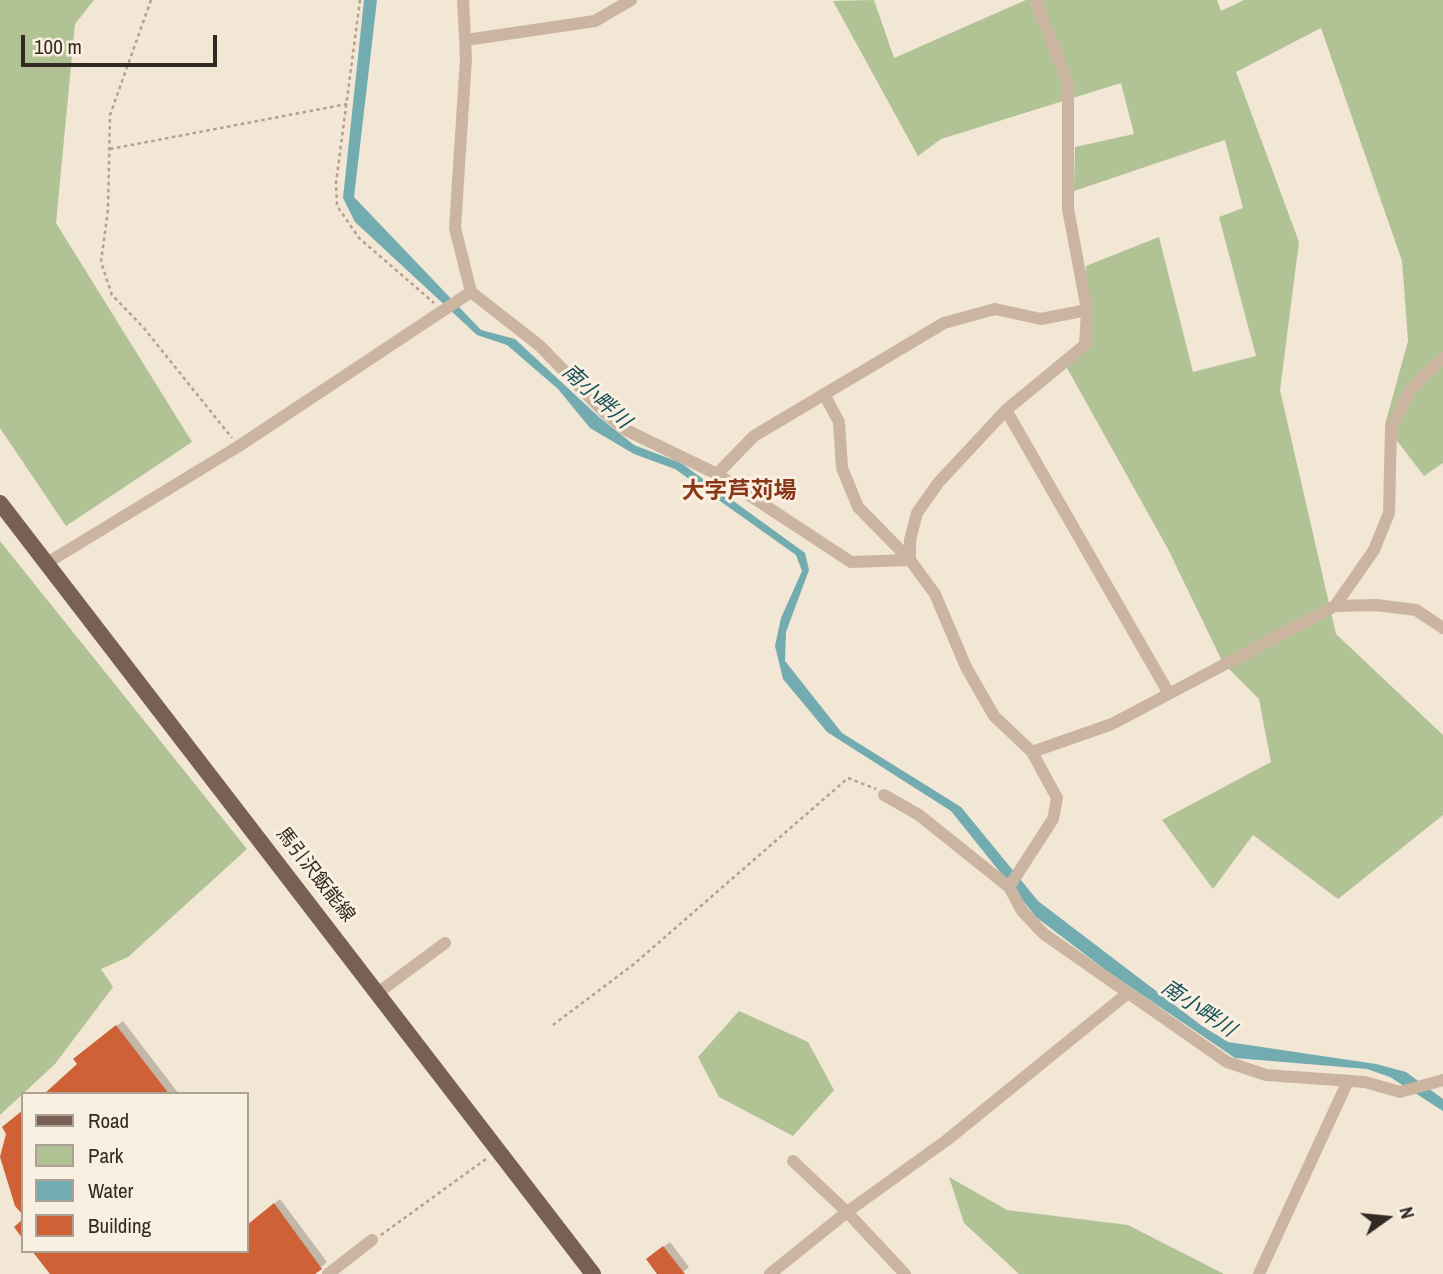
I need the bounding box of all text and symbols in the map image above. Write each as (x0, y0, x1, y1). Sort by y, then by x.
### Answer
scale bar (24, 21, 220, 65)
text: 100 m (34, 32, 82, 61)
water label: 南小畔川 (556, 360, 636, 434)
district label: 大字芦苅場 (682, 478, 796, 506)
street label: 馬引沢飯能線 (271, 823, 359, 927)
water label: 南小畔川 (1156, 975, 1240, 1043)
legend (21, 1092, 248, 1253)
text: Road (88, 1106, 129, 1135)
text: Park (88, 1141, 123, 1170)
text: Water (88, 1176, 133, 1205)
north arrow (1352, 1183, 1422, 1253)
text: N (1393, 1204, 1421, 1221)
text: Building (88, 1211, 151, 1240)

